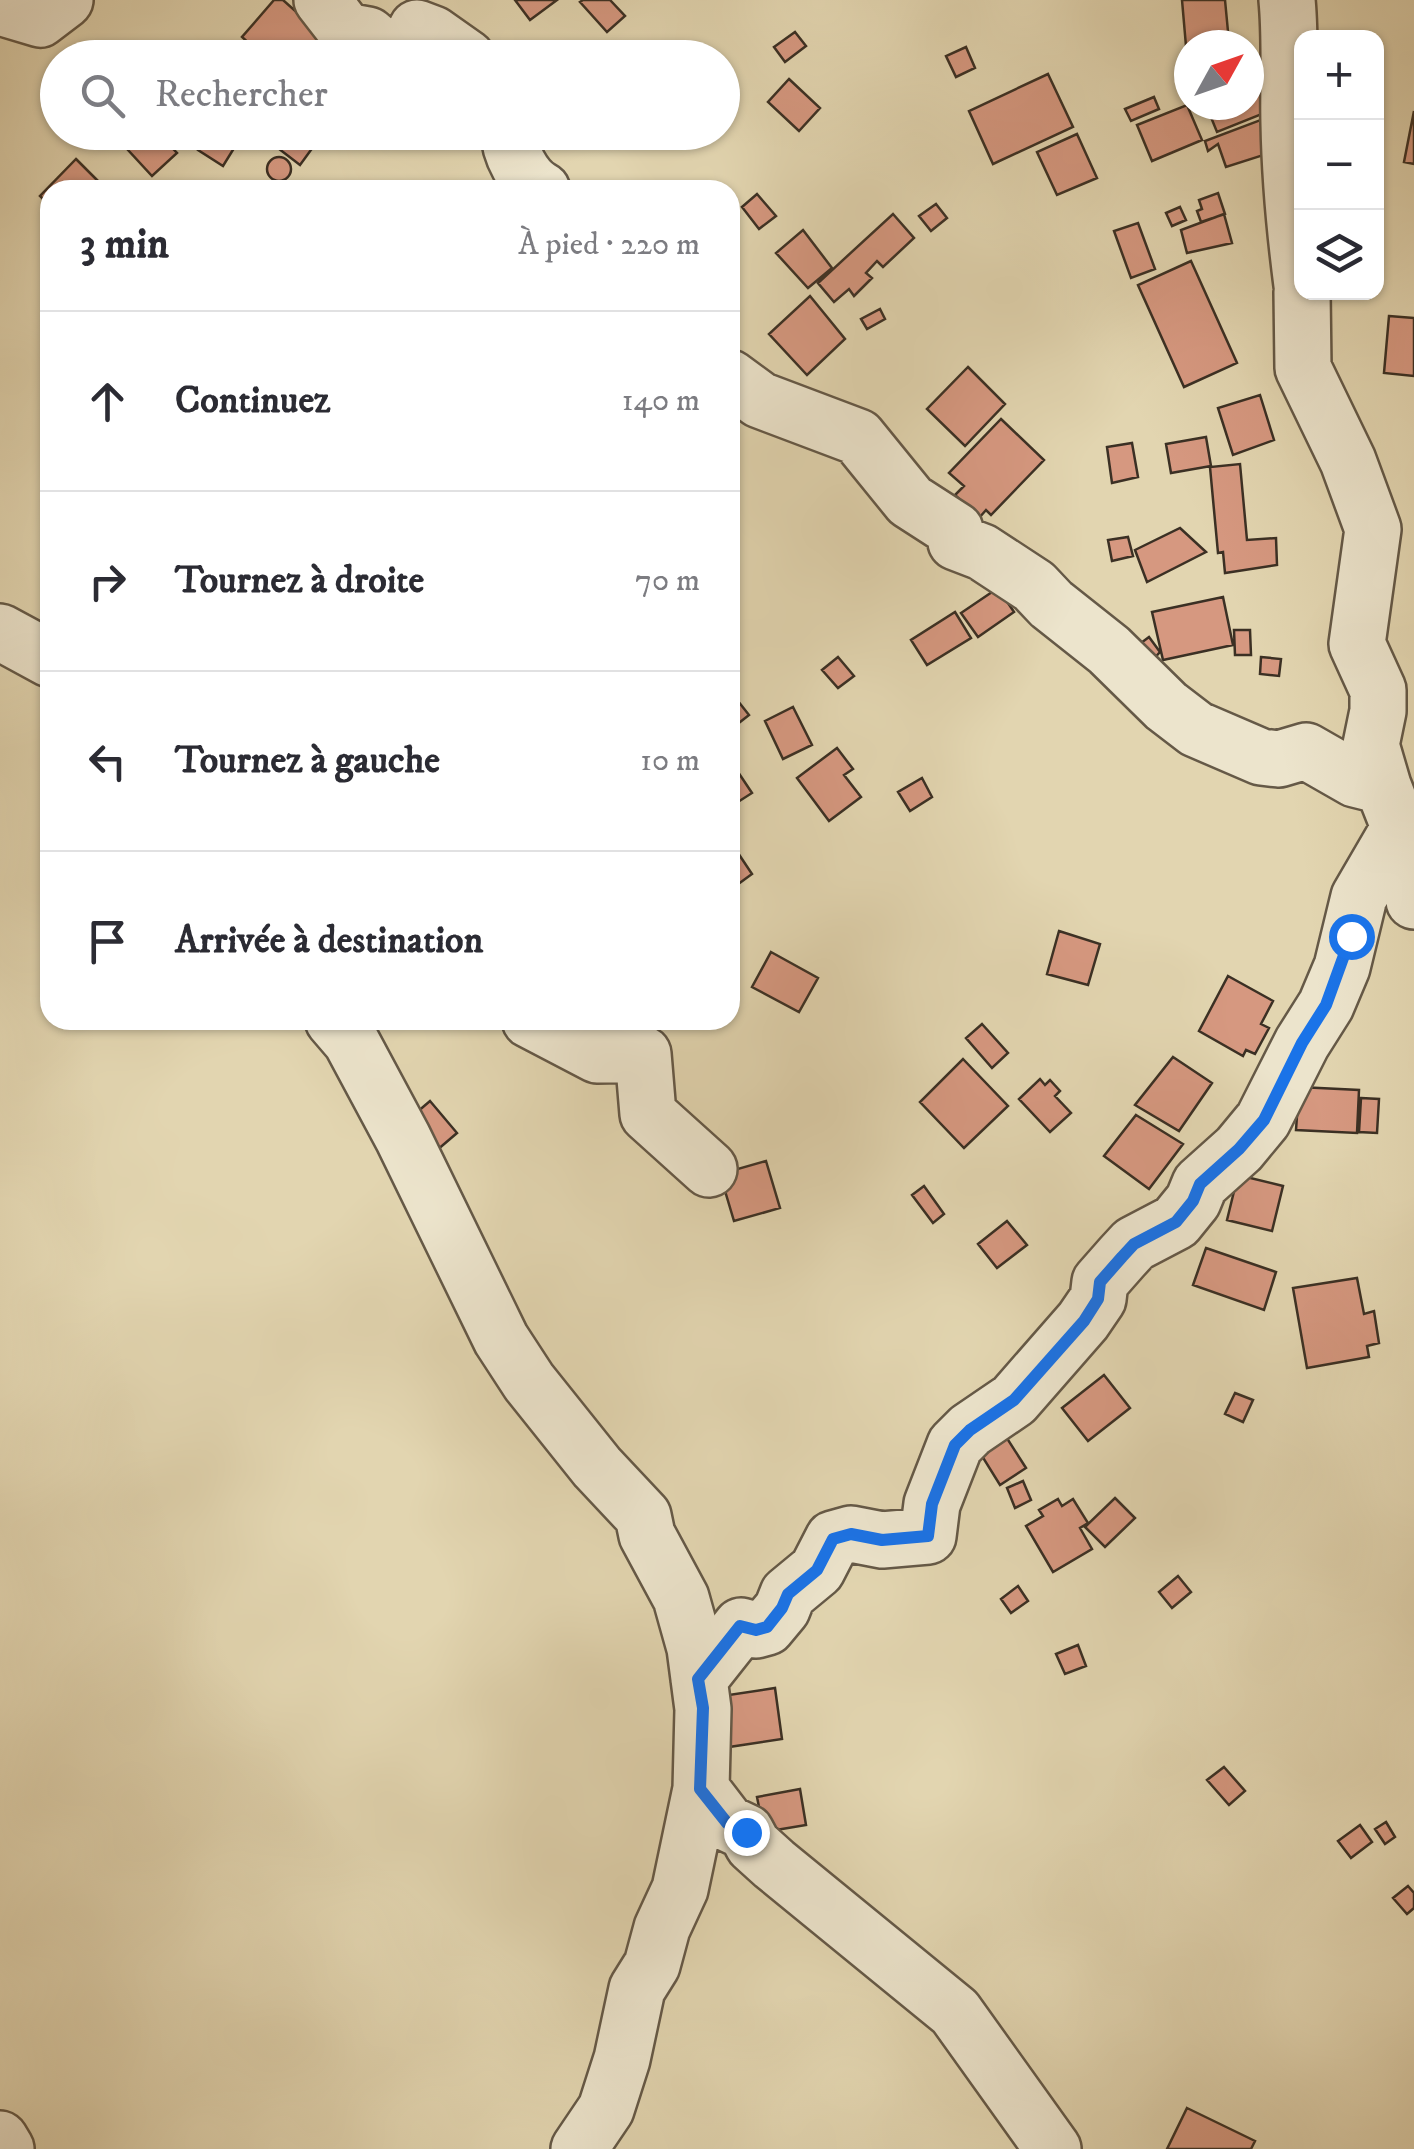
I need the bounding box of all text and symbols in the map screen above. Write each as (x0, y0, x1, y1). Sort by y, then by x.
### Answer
north arrow (1174, 30, 1264, 120)
map controls (1294, 30, 1384, 300)
button: + (1294, 30, 1384, 120)
search box (40, 40, 740, 150)
icon: search (75, 68, 130, 123)
text: Rechercher (155, 71, 328, 119)
button: − (1294, 120, 1384, 210)
button: layers (1294, 210, 1384, 300)
text: 3 min (80, 219, 169, 271)
text: À pied · 220 m (518, 225, 700, 265)
icon: ahead (80, 374, 135, 429)
text: Continuez (175, 377, 331, 425)
text: 140 m (622, 381, 700, 421)
icon: right (80, 554, 135, 609)
text: Tournez à droite (175, 557, 424, 605)
text: 70 m (635, 561, 700, 601)
icon: left (80, 734, 135, 789)
text: Tournez à gauche (175, 737, 440, 785)
text: 10 m (640, 741, 700, 781)
icon: arrive (80, 914, 135, 969)
route start (1329, 914, 1375, 960)
text: Arrivée à destination (175, 917, 483, 965)
route end (724, 1810, 770, 1856)

